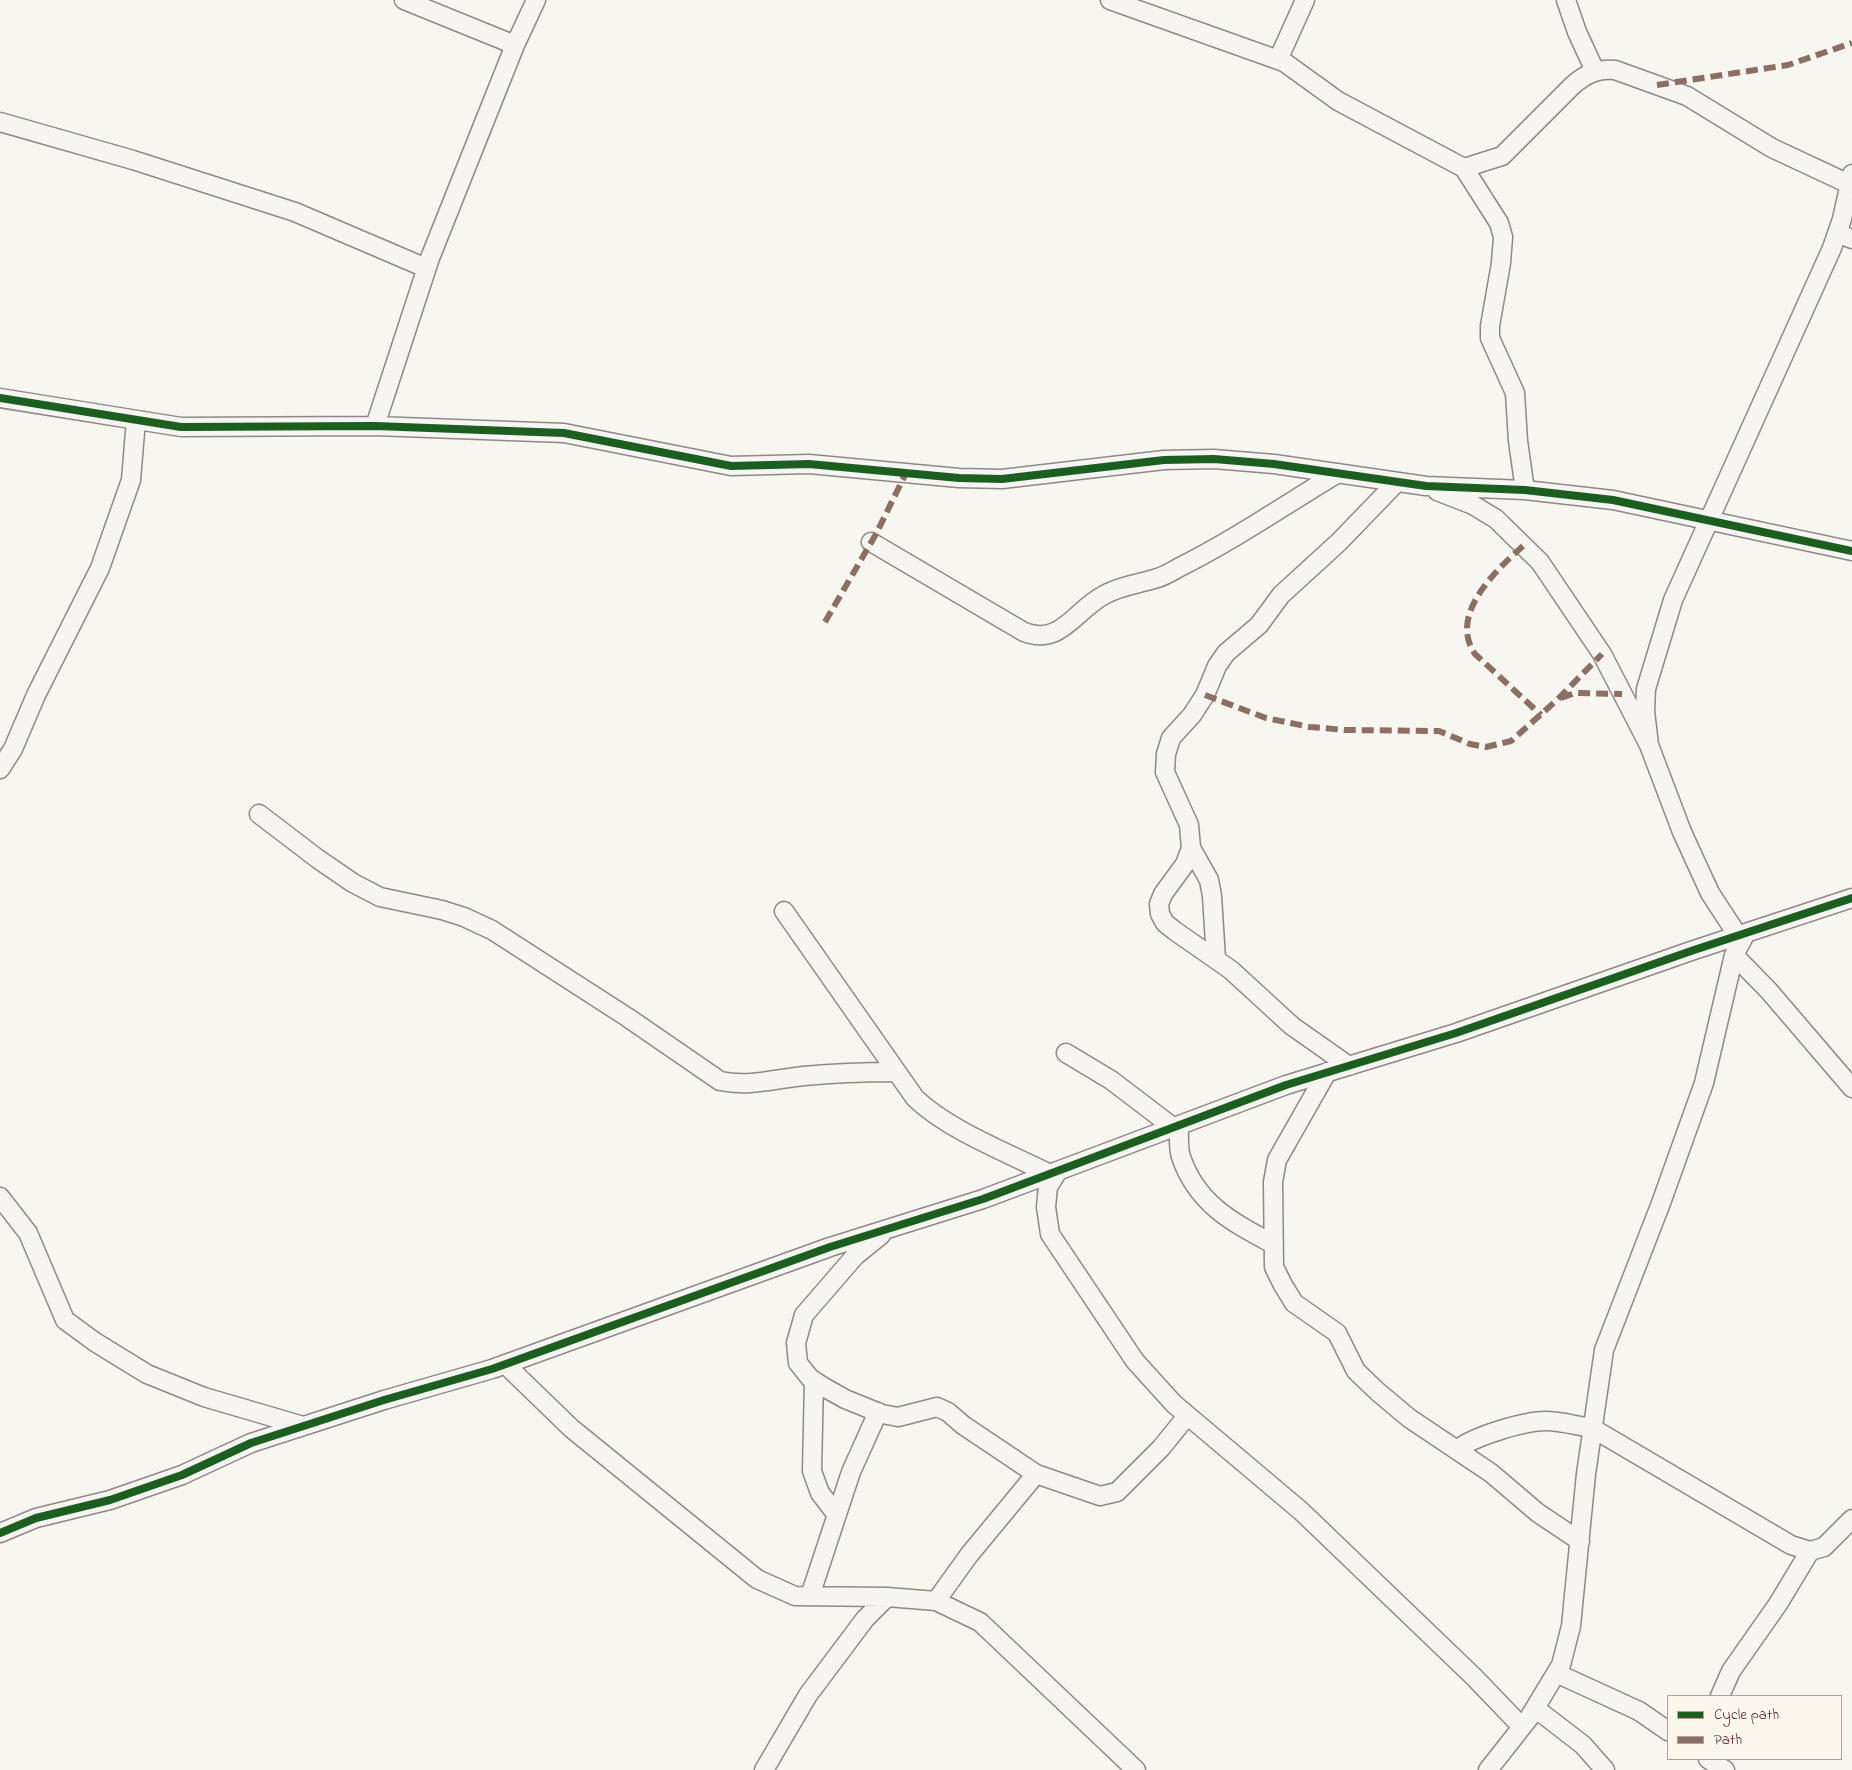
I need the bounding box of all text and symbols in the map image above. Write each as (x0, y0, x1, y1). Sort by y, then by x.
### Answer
legend (1667, 1695, 1842, 1760)
text: Cycle path (1714, 1704, 1779, 1726)
text: Path (1714, 1729, 1742, 1751)

